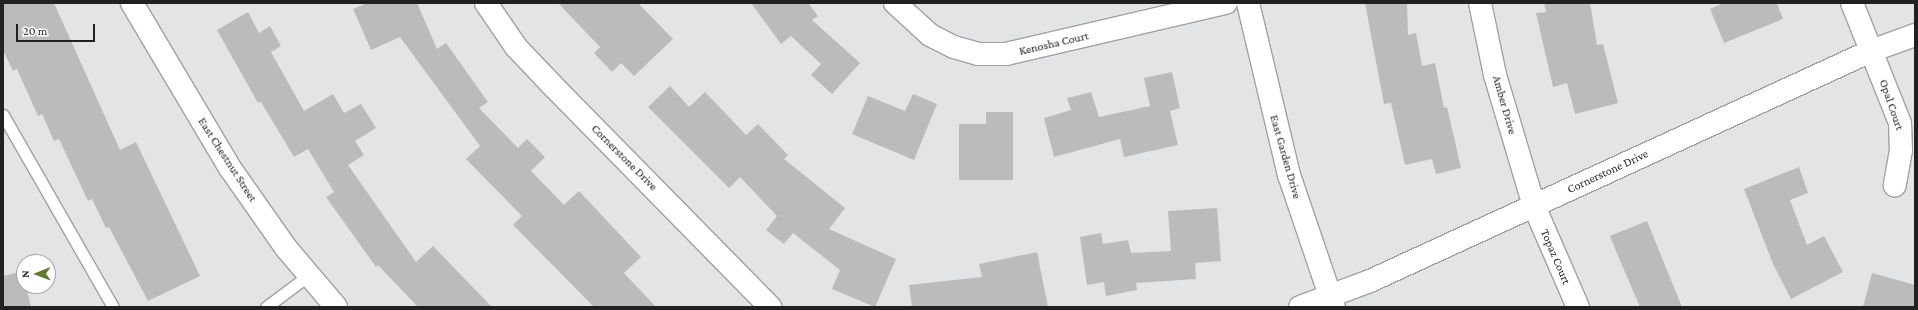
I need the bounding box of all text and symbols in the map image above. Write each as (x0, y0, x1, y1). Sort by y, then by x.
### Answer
scale bar (18, 16, 97, 42)
text: 20 m (23, 24, 47, 38)
street label: Kenosha Court (1018, 29, 1090, 59)
street label: Amber Drive (1489, 74, 1519, 136)
street label: Opal Court (1876, 78, 1906, 132)
street label: East Garden Drive (1266, 113, 1304, 201)
street label: East Chestnut Street (194, 115, 260, 205)
street label: Cornerstone Drive (588, 122, 660, 194)
street label: Cornerstone Drive (1565, 147, 1651, 197)
street label: Topaz Court (1537, 227, 1573, 287)
north arrow (16, 254, 56, 294)
text: N (19, 270, 31, 278)

